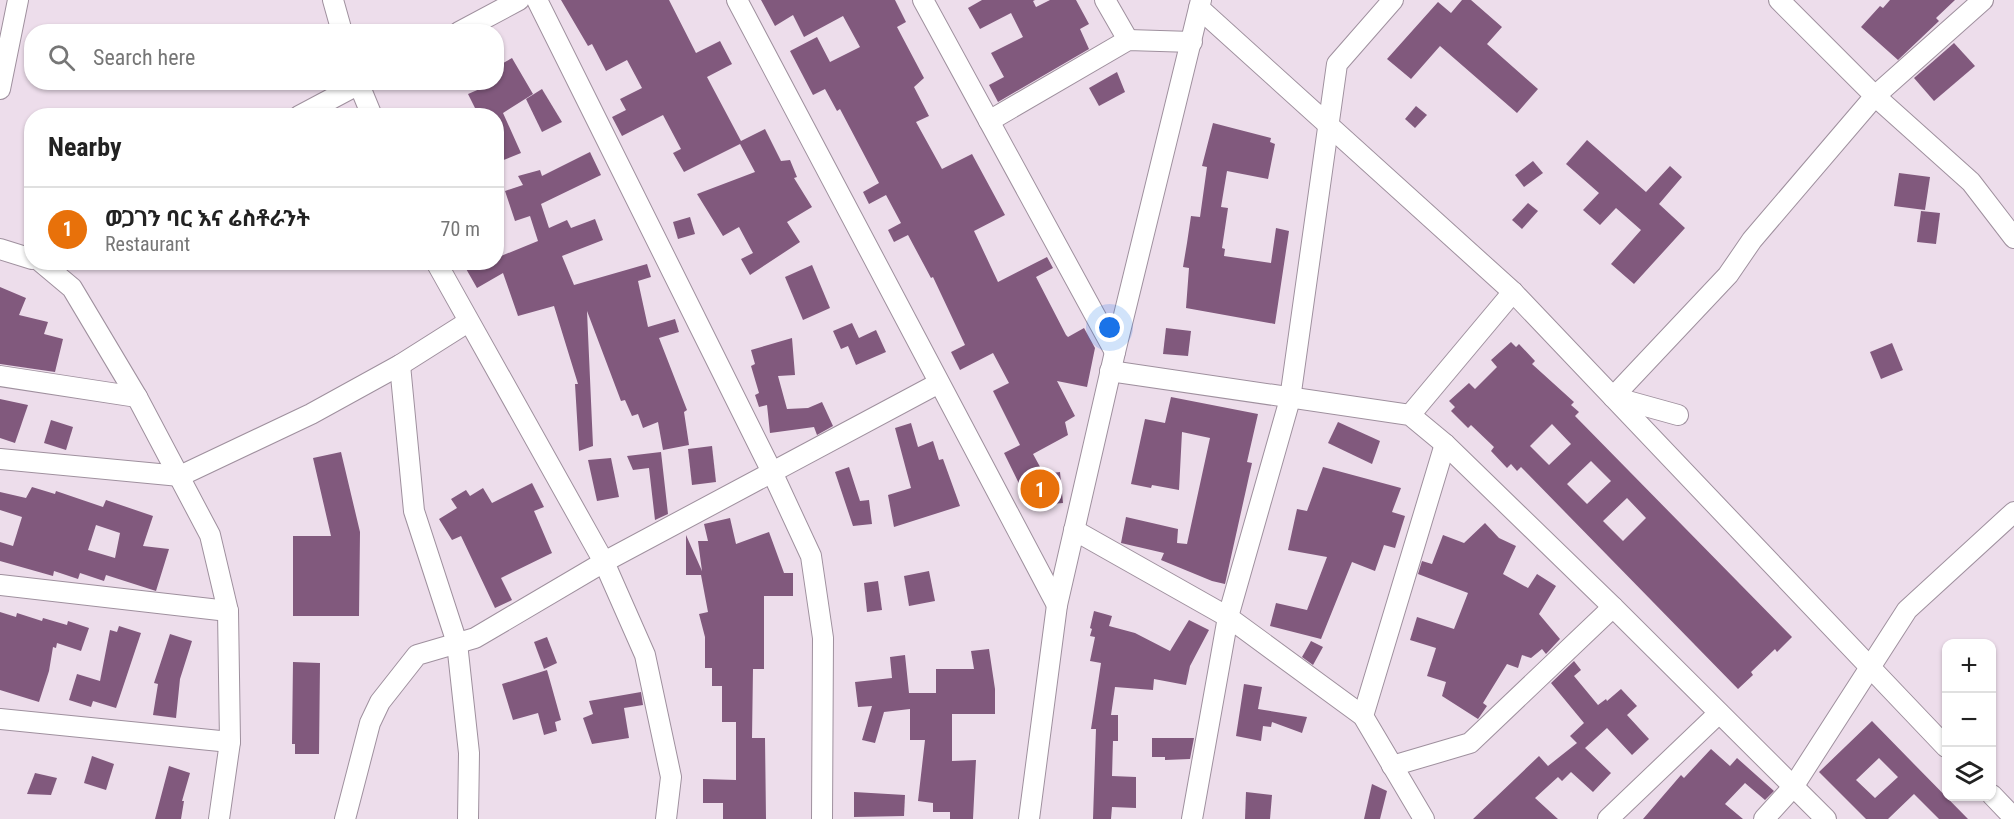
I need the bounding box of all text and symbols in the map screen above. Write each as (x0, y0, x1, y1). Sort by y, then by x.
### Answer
search box (24, 24, 504, 90)
icon: search (45, 41, 78, 74)
text: Search here (93, 45, 195, 70)
text: Nearby (48, 132, 122, 162)
text: ወጋገን ባር እና ሬስቶራንት (105, 206, 310, 231)
text: 1 (62, 217, 73, 241)
text: 70 m (441, 217, 480, 241)
text: Restaurant (105, 232, 190, 256)
your location (1095, 313, 1124, 342)
pin: 1 (1020, 466, 1060, 512)
map controls (1942, 639, 1996, 801)
button: + (1942, 639, 1996, 693)
button: − (1942, 693, 1996, 747)
button: layers (1942, 747, 1996, 801)

